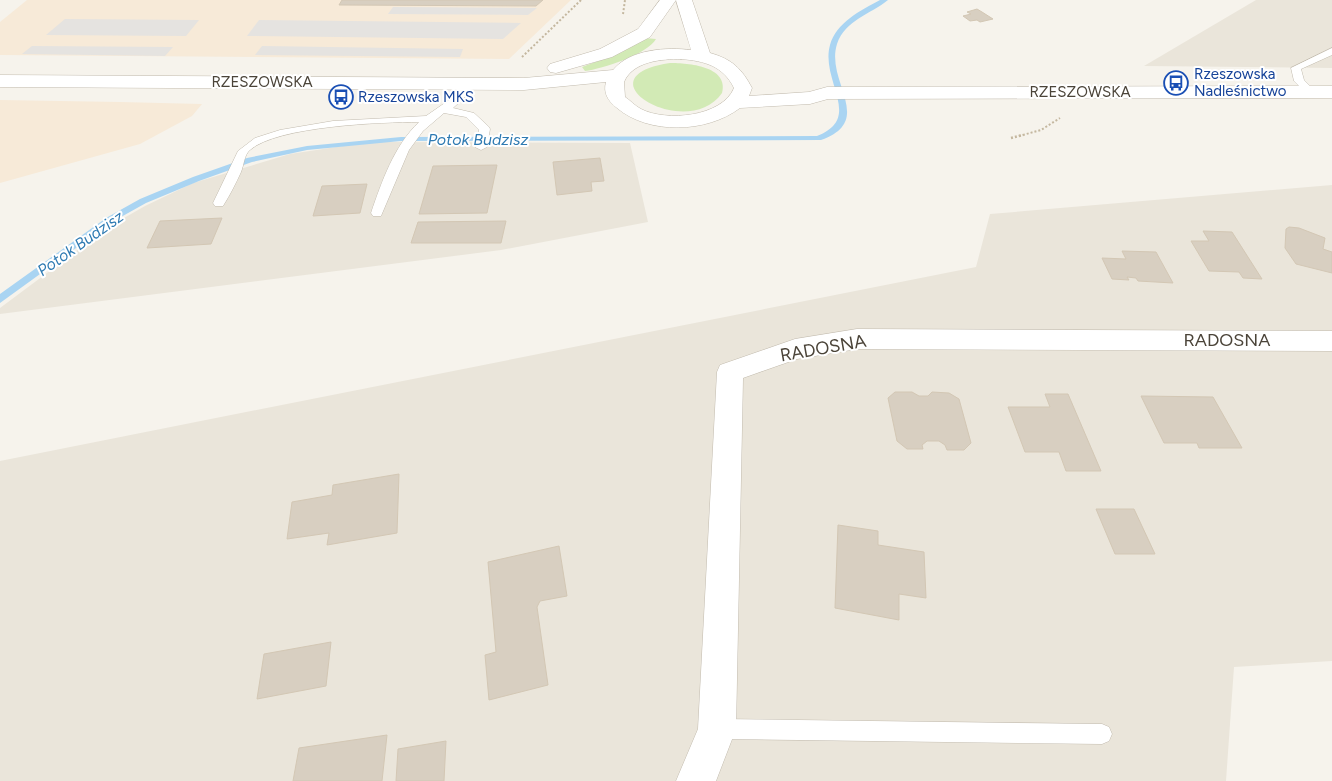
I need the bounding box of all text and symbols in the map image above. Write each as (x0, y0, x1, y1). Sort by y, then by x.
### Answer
place label: Rzeszowska Nadleśnictwo (1194, 65, 1287, 100)
bus stop icon: Rzeszowska Nadleśnictwo (1163, 70, 1189, 96)
street label: RZESZOWSKA (211, 73, 313, 91)
street label: RZESZOWSKA (1029, 83, 1131, 101)
bus stop icon: Rzeszowska MKS (328, 84, 354, 110)
place label: Rzeszowska MKS (358, 88, 474, 106)
water label: Potok Budzisz (428, 130, 528, 149)
water label: Potok Budzisz (34, 207, 127, 280)
street label: RADOSNA (1183, 329, 1271, 351)
street label: RADOSNA (778, 330, 868, 366)

